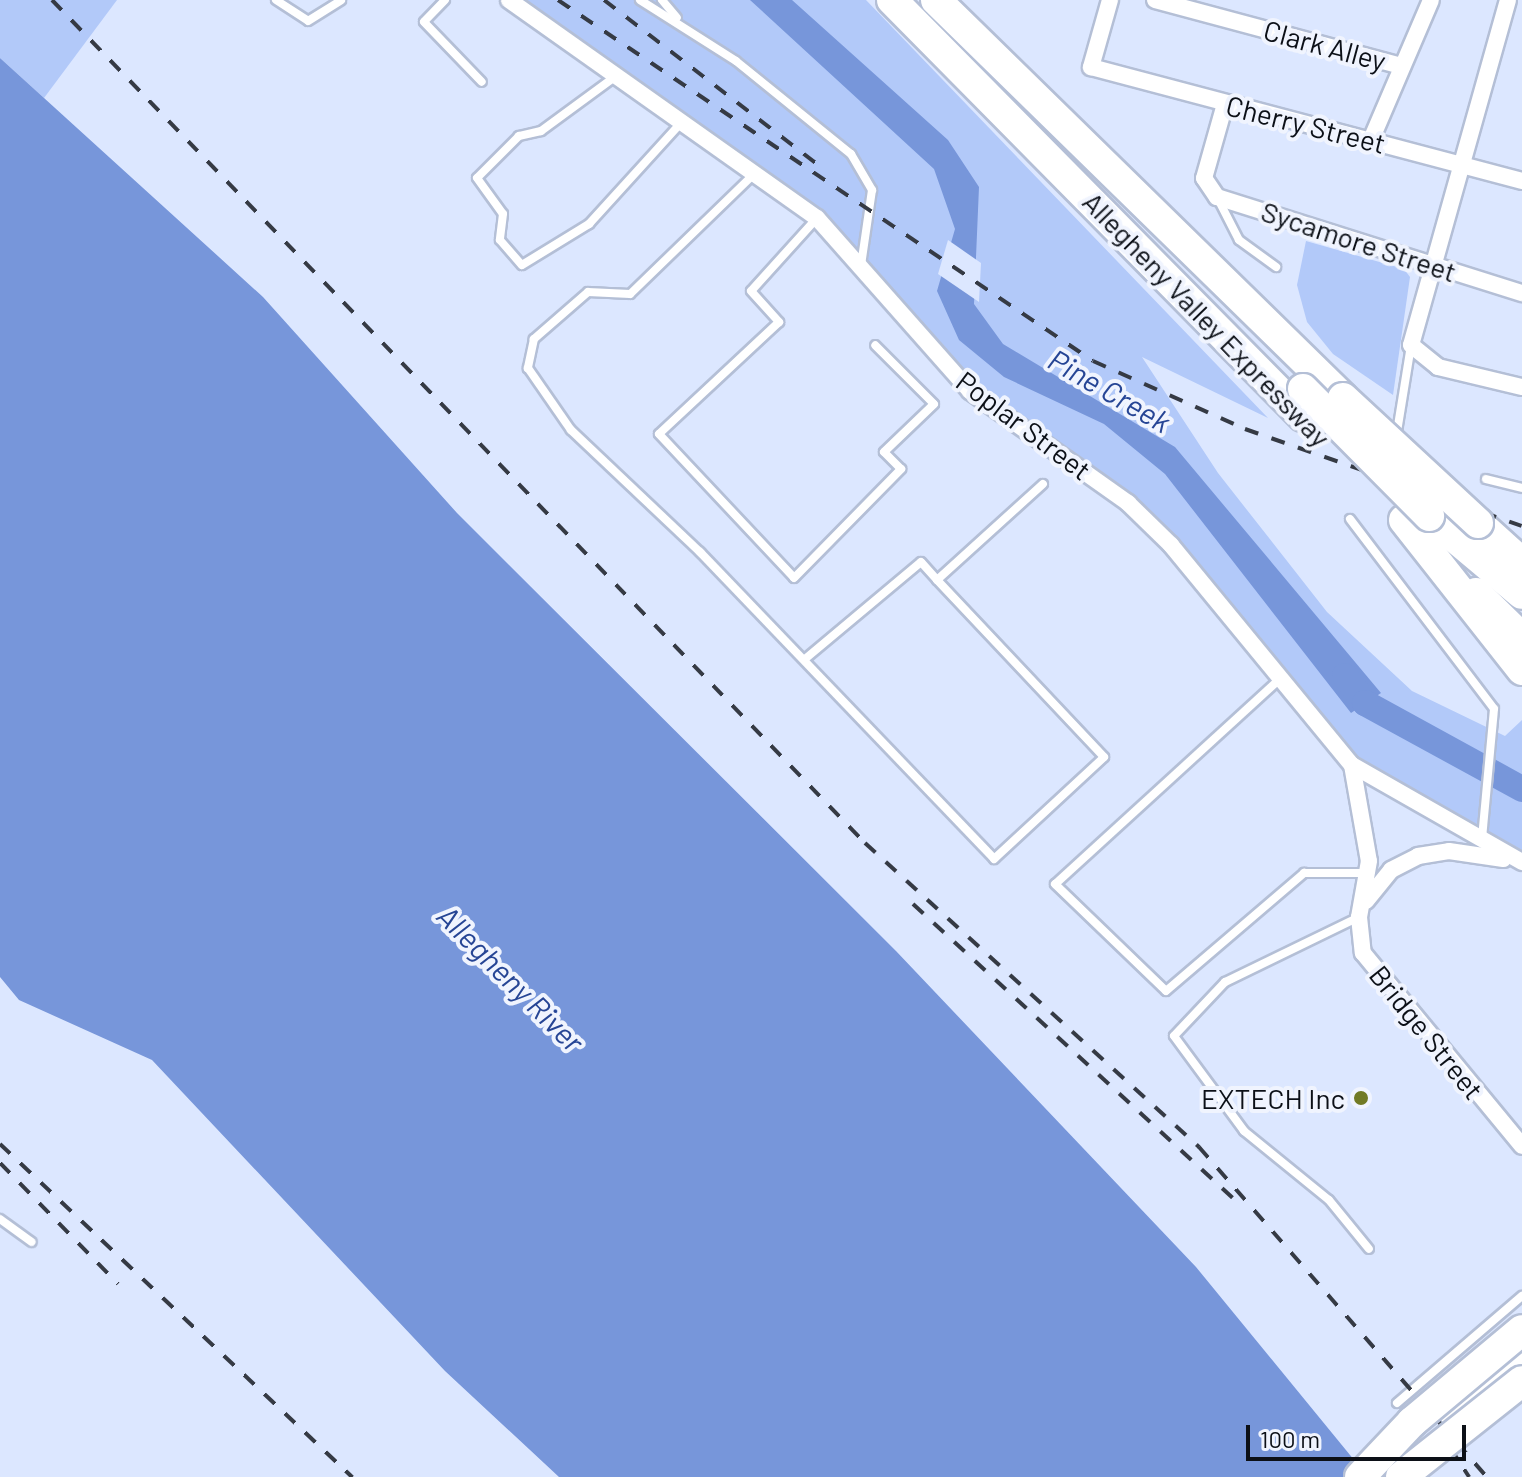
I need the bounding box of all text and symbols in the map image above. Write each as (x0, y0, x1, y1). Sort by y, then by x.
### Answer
street label: Clark Alley (1260, 13, 1390, 77)
street label: Cherry Street (1223, 88, 1389, 160)
street label: Allegheny Valley Expressway (1076, 185, 1338, 453)
street label: Sycamore Street (1257, 194, 1461, 288)
water label: Pine Creek (1042, 341, 1178, 439)
street label: Poplar Street (950, 364, 1098, 486)
water label: Allegheny River (430, 897, 592, 1059)
street label: Bridge Street (1363, 958, 1491, 1106)
place label: EXTECH Inc (1201, 1081, 1345, 1115)
marker: EXTECH Inc (1352, 1089, 1370, 1107)
scale bar (1250, 1409, 1470, 1459)
text: 100 m (1260, 1424, 1320, 1453)

